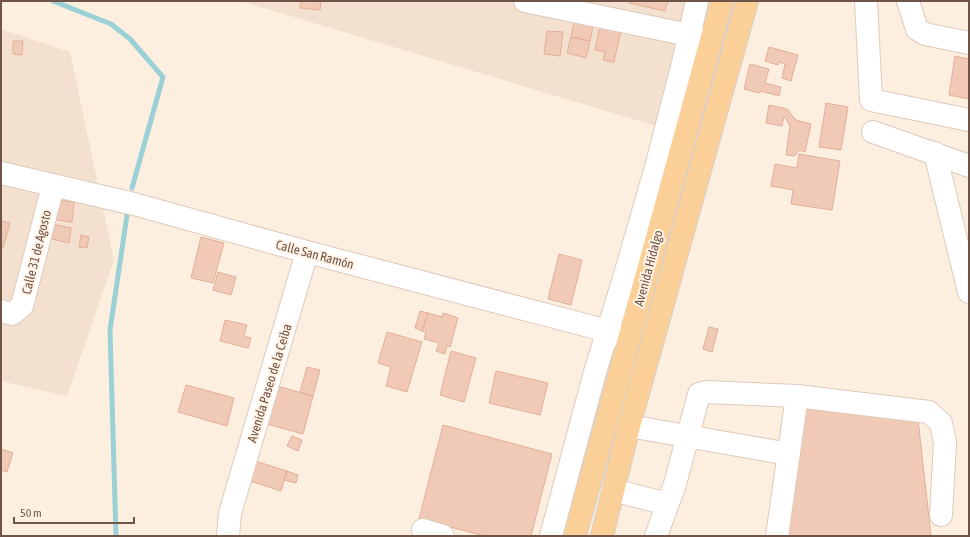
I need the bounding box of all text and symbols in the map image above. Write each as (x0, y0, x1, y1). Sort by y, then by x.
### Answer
street label: Calle 31 de Agosto (19, 208, 54, 296)
street label: Avenida Hidalgo (631, 228, 666, 308)
street label: Calle San Ramón (274, 237, 356, 272)
street label: Avenida Paseo de la Ceiba (244, 322, 295, 444)
scale bar (14, 499, 134, 525)
text: 50 m (20, 506, 42, 520)

